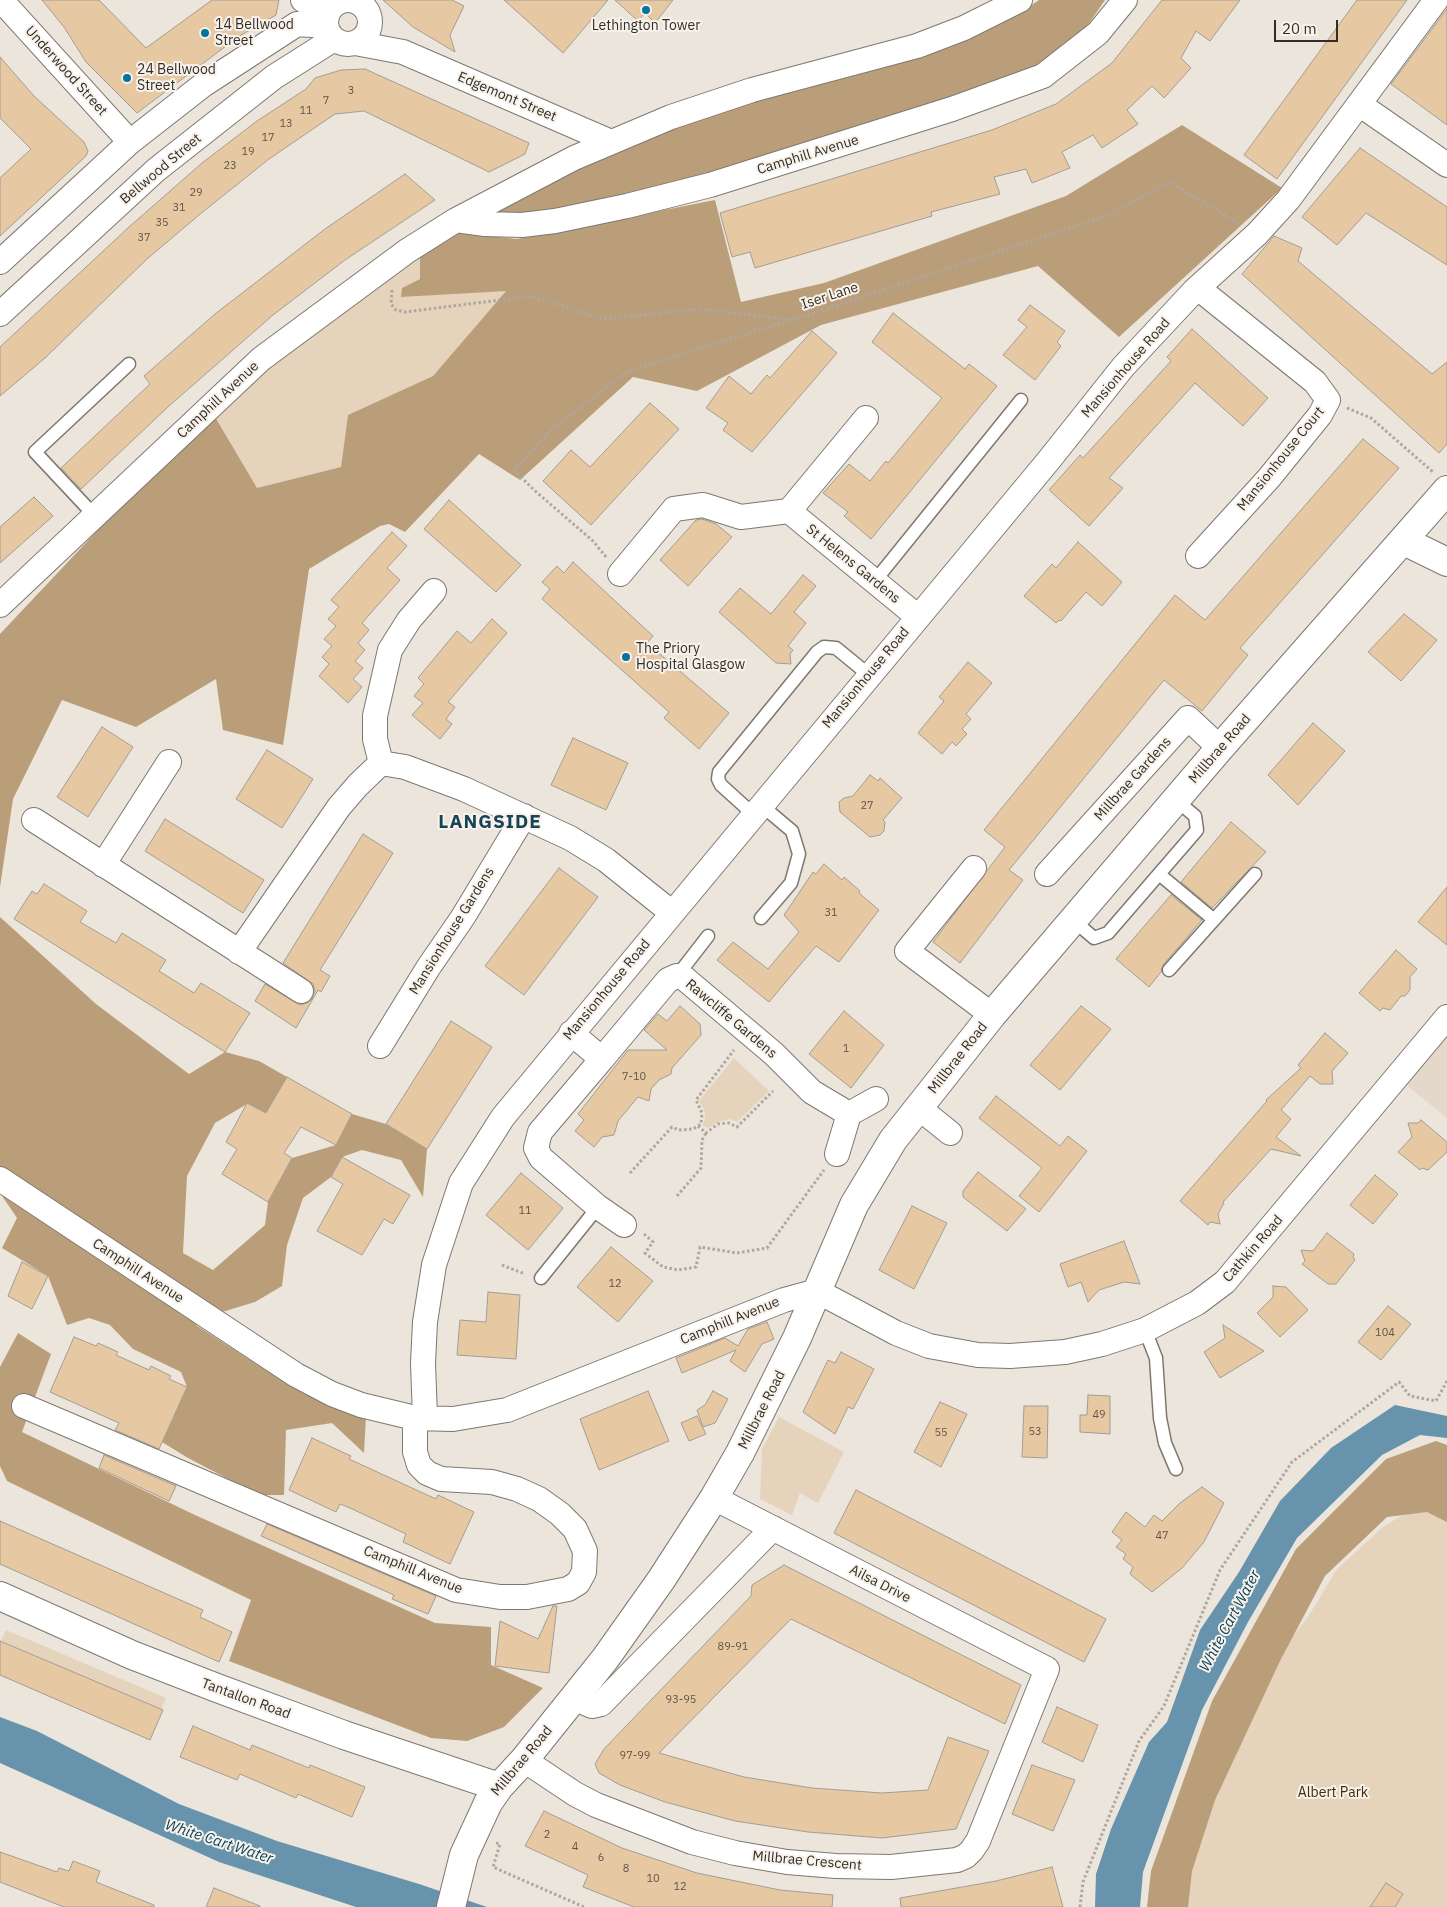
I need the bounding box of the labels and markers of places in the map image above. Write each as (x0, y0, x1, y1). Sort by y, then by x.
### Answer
marker: Lethington Tower (640, 4, 652, 16)
place label: 14 Bellwood Street (215, 17, 294, 49)
place label: Lethington Tower (592, 18, 700, 34)
marker: 14 Bellwood Street (199, 27, 211, 39)
place label: 24 Bellwood Street (137, 62, 216, 94)
marker: 24 Bellwood Street (121, 72, 133, 84)
place label: The Priory Hospital Glasgow (636, 641, 745, 674)
marker: The Priory Hospital Glasgow (620, 651, 632, 663)

